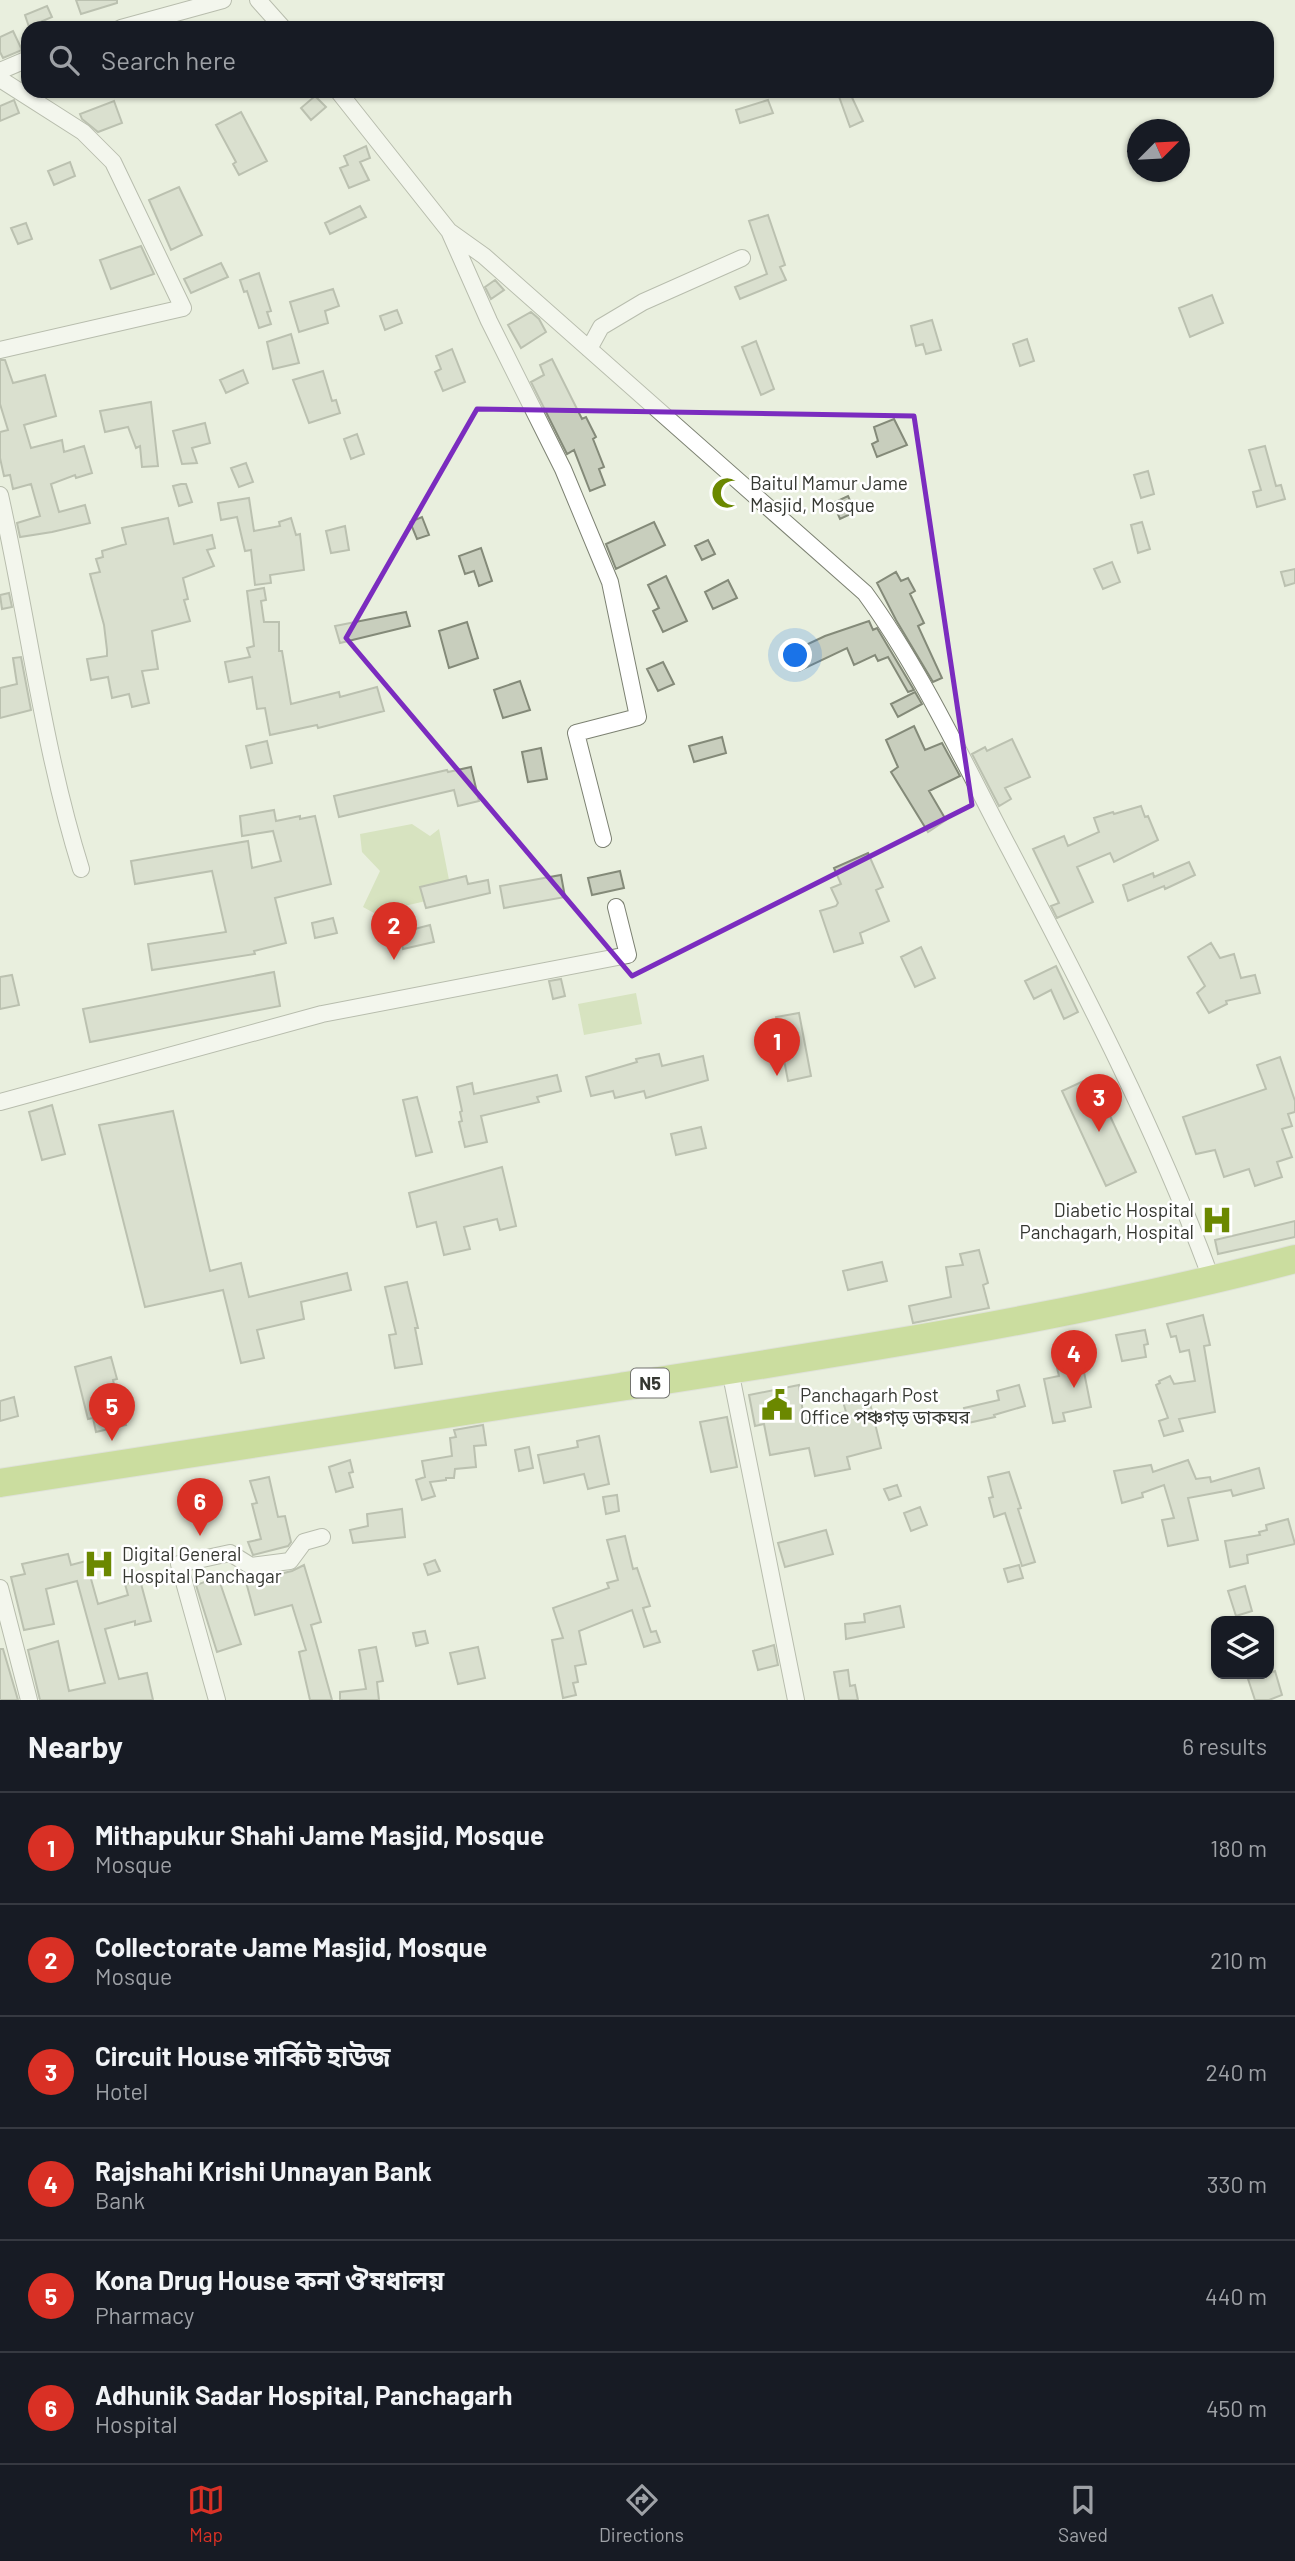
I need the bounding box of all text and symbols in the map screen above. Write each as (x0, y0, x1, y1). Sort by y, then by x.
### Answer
search box (21, 21, 1274, 98)
icon: search (45, 41, 83, 79)
text: Search here (101, 44, 236, 75)
north arrow (1127, 119, 1190, 182)
place label: Baitul Mamur Jame Masjid, Mosque (750, 471, 908, 516)
mosque icon: Baitul Mamur Jame Masjid, Mosque (710, 476, 744, 510)
your location (778, 638, 812, 672)
pin: 2 (371, 902, 417, 960)
pin: 1 (754, 1018, 800, 1076)
pin: 3 (1076, 1074, 1122, 1132)
place label: Diabetic Hospital Panchagarh, Hospital (1019, 1198, 1194, 1243)
hospital icon: Diabetic Hospital Panchagarh, Hospital (1200, 1203, 1234, 1237)
pin: 4 (1051, 1330, 1097, 1388)
road number: N5 (631, 1368, 669, 1398)
pin: 5 (89, 1383, 135, 1441)
place label: Panchagarh Post Office পঞ্চগড় ডাকঘর (800, 1383, 971, 1428)
public building icon: Panchagarh Post Office পঞ্চগড় ডাকঘর (760, 1388, 794, 1422)
pin: 6 (177, 1478, 223, 1536)
place label: Digital General Hospital Panchagar (122, 1542, 282, 1587)
hospital icon: Digital General Hospital Panchagar (82, 1547, 116, 1581)
map controls (1211, 1616, 1274, 1679)
button: layers (1211, 1616, 1274, 1679)
text: Nearby (28, 1728, 123, 1764)
text: 6 results (1182, 1732, 1267, 1760)
text: Mithapukur Shahi Jame Masjid, Mosque (95, 1819, 544, 1850)
text: 1 (47, 1834, 55, 1862)
text: 180 m (1210, 1834, 1267, 1862)
text: Mosque (95, 1850, 172, 1878)
text: Collectorate Jame Masjid, Mosque (95, 1931, 487, 1962)
text: 2 (45, 1946, 57, 1974)
text: 210 m (1210, 1946, 1267, 1974)
text: Mosque (95, 1962, 172, 1990)
text: Circuit House সার্কিট হাউজ (95, 2040, 391, 2071)
text: 3 (45, 2058, 57, 2086)
text: 240 m (1205, 2058, 1267, 2086)
text: Hotel (95, 2077, 148, 2105)
text: Rajshahi Krishi Unnayan Bank (95, 2155, 432, 2186)
text: 4 (44, 2170, 58, 2198)
text: 330 m (1207, 2170, 1267, 2198)
text: Bank (95, 2186, 145, 2214)
text: Kona Drug House কনা ঔষধালয় (95, 2264, 444, 2295)
text: 5 (45, 2282, 57, 2310)
text: 440 m (1205, 2282, 1267, 2310)
text: Pharmacy (95, 2301, 194, 2329)
text: Adhunik Sadar Hospital, Panchagarh (95, 2379, 512, 2410)
text: 6 (45, 2394, 57, 2422)
text: 450 m (1206, 2394, 1267, 2422)
text: Hospital (95, 2410, 178, 2438)
tab: Map (187, 2481, 225, 2546)
tab: Directions (599, 2481, 684, 2546)
tab: Saved (1058, 2481, 1108, 2546)

